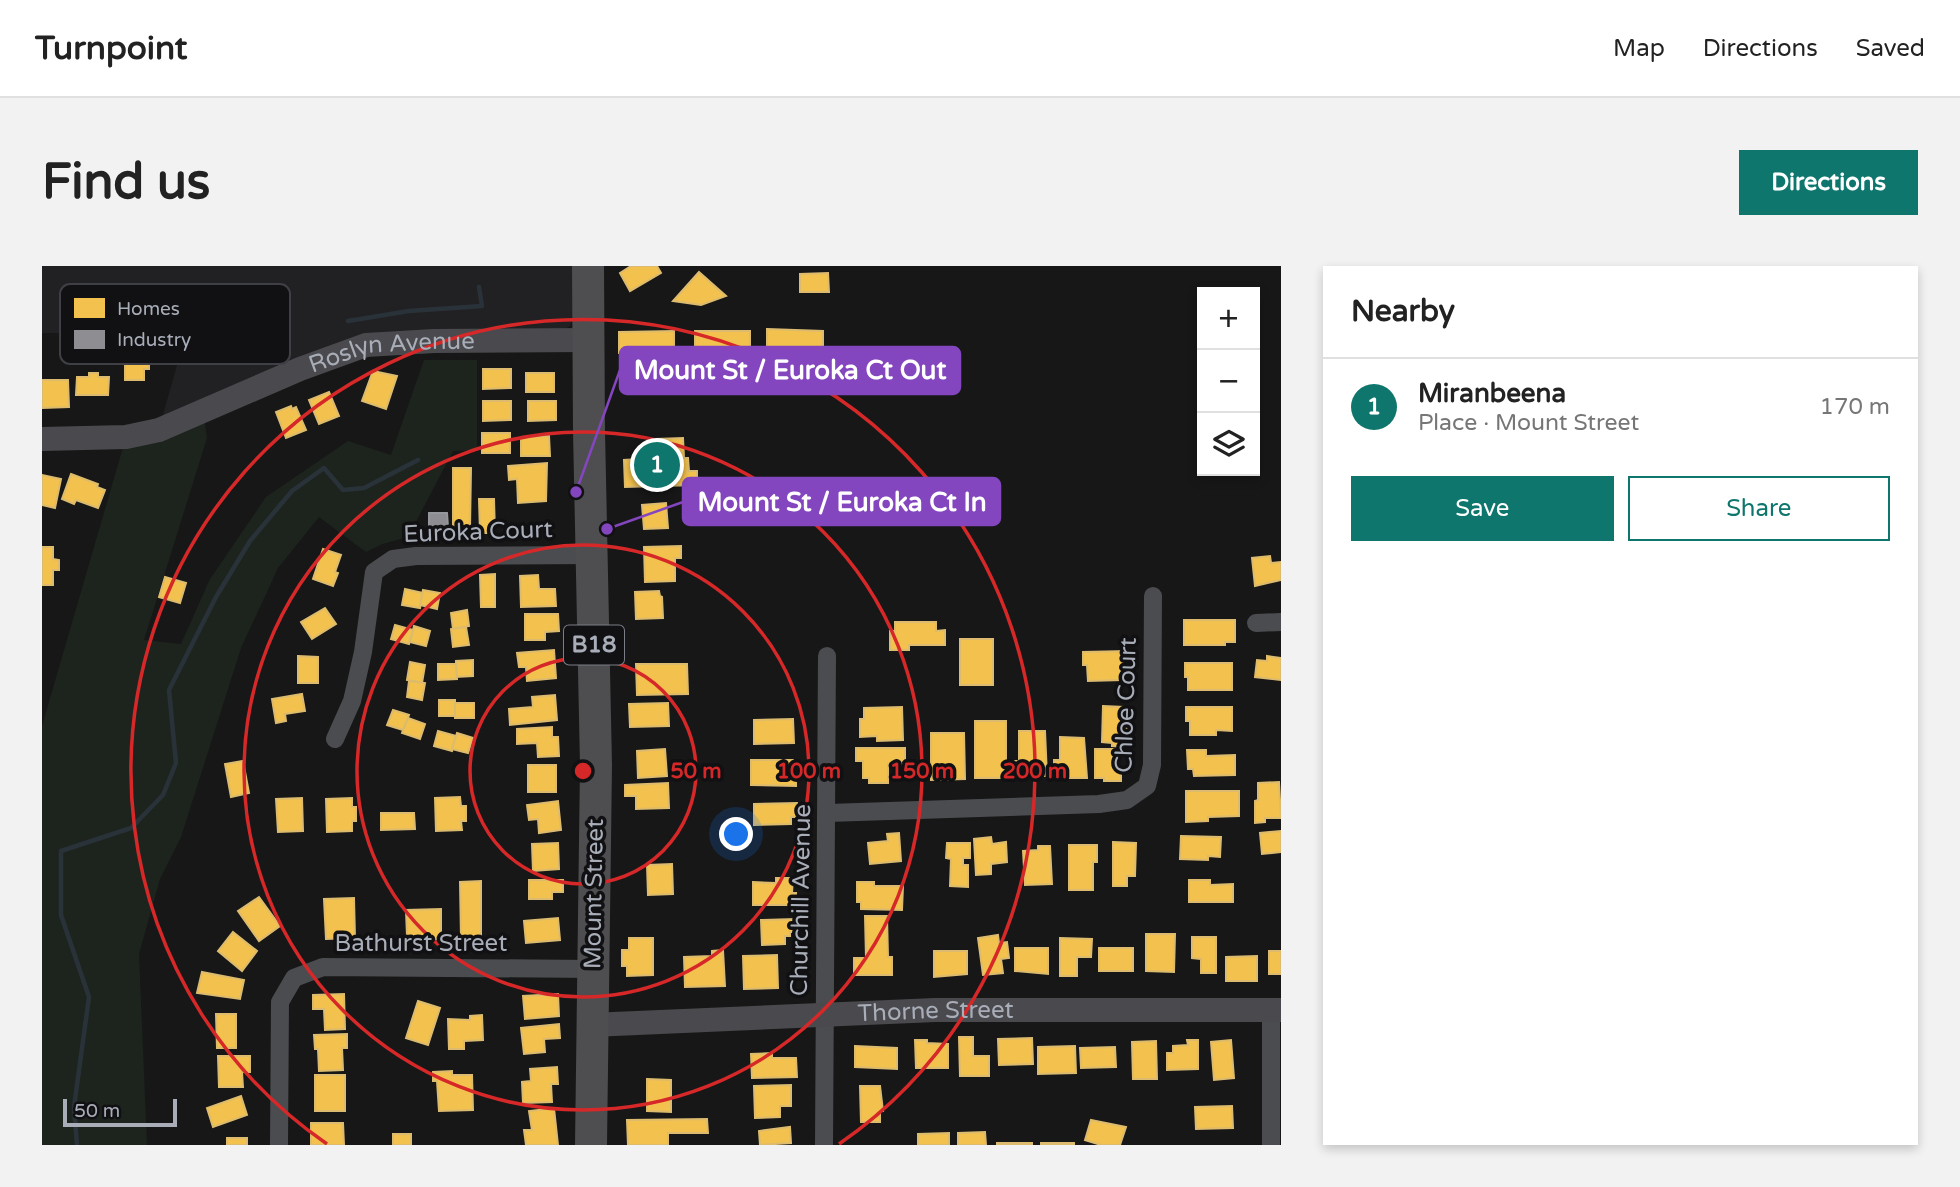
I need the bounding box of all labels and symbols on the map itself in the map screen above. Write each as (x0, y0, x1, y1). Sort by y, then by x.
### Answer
legend (60, 284, 290, 364)
text: Homes (117, 298, 180, 320)
street label: Roslyn Avenue (305, 326, 475, 379)
text: Industry (117, 329, 191, 351)
callout: Mount St / Euroka Ct Out (620, 347, 960, 394)
text: Mount St / Euroka Ct Out (634, 355, 946, 386)
pin: 1 (634, 439, 680, 491)
callout: Mount St / Euroka Ct In (683, 478, 1000, 525)
text: Mount St / Euroka Ct In (698, 487, 987, 518)
street label: Euroka Court (403, 515, 553, 549)
road number: B18 (564, 626, 624, 664)
street label: Chloe Court (1109, 637, 1143, 773)
centre of rings (571, 759, 595, 783)
text: 50 m (670, 759, 722, 784)
text: 100 m (777, 759, 841, 784)
text: 150 m (890, 759, 954, 784)
text: 200 m (1003, 759, 1067, 784)
street label: Churchill Avenue (785, 804, 817, 996)
your location (719, 817, 753, 851)
street label: Mount Street (578, 819, 610, 969)
street label: Bathurst Street (335, 929, 507, 958)
street label: Thorne Street (857, 995, 1014, 1028)
scale bar (63, 1096, 177, 1128)

